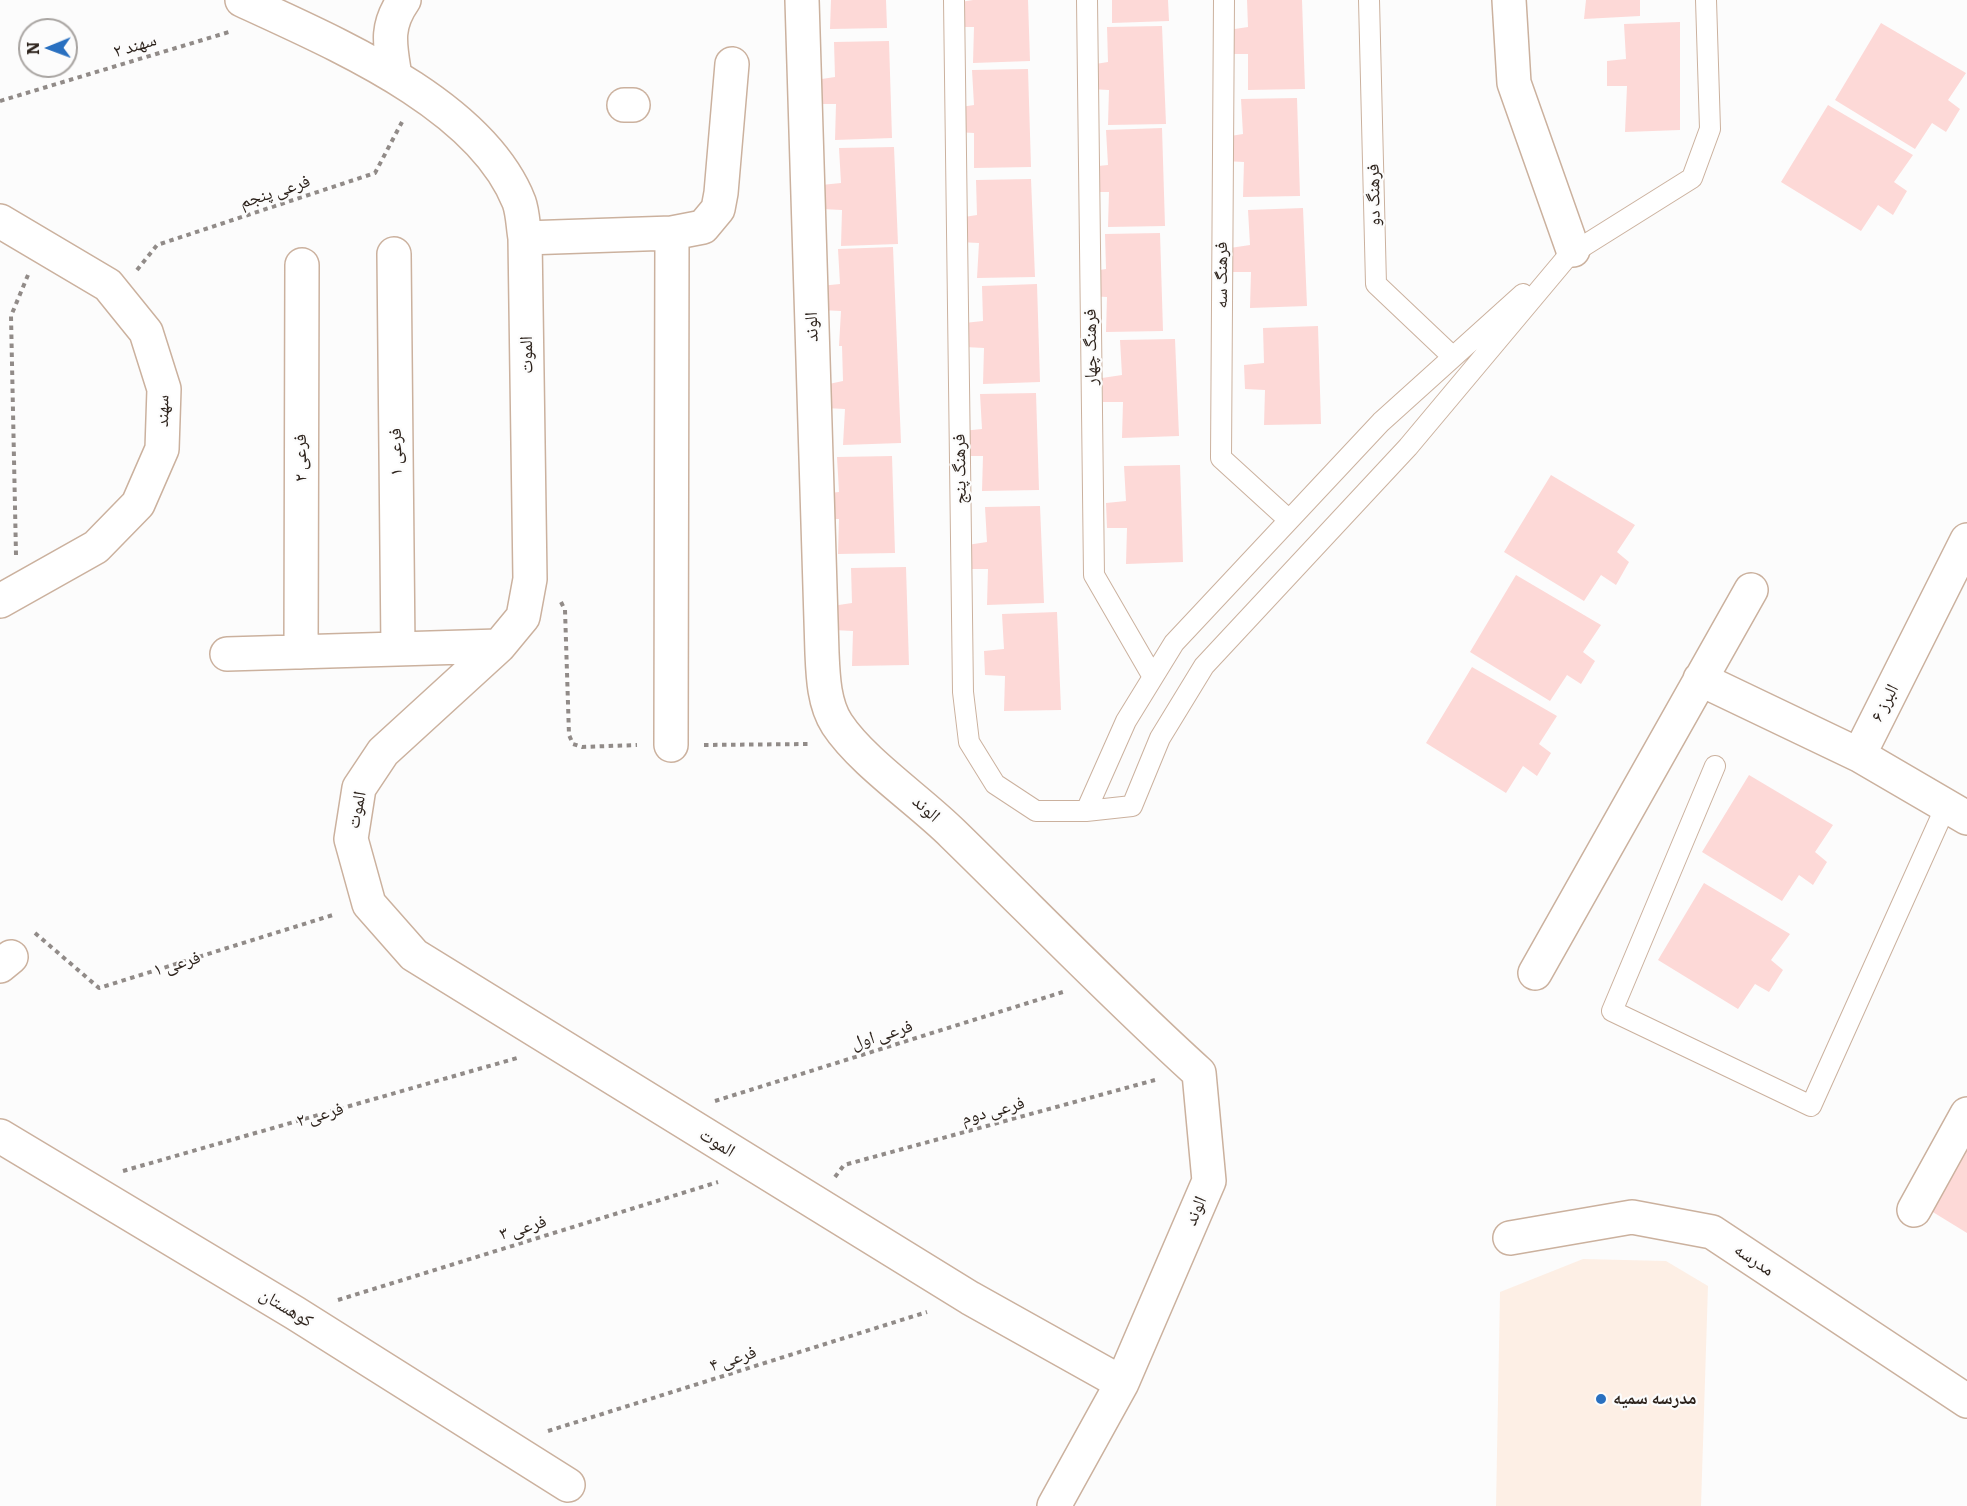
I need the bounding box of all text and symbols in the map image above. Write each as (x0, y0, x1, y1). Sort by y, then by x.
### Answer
north arrow (18, 18, 78, 78)
street label: سهند ۲ (111, 29, 159, 63)
text: N (20, 41, 44, 55)
street label: فرهنگ دو (1363, 163, 1385, 227)
street label: فرعی پنجم (237, 170, 313, 214)
street label: فرهنگ سه (1211, 242, 1233, 308)
street label: فرهنگ چهار (1080, 309, 1102, 385)
street label: الوند (801, 312, 823, 342)
street label: الموت (516, 336, 538, 374)
street label: سهند (152, 395, 174, 427)
street label: فرعی ۱ (385, 428, 407, 476)
street label: فرعی ۲ (290, 434, 312, 482)
street label: فرهنگ پنج (949, 434, 971, 504)
street label: البرز ۶ (1866, 681, 1904, 725)
street label: الموت (343, 789, 371, 831)
street label: الوند (908, 791, 944, 827)
street label: فرعی ۱ (151, 947, 203, 981)
street label: فرعی اول (849, 1015, 915, 1055)
street label: فرعی دوم (959, 1092, 1027, 1130)
street label: فرعی ۲ (294, 1098, 346, 1132)
street label: الموت (695, 1124, 739, 1162)
street label: الوند (1180, 1193, 1212, 1229)
street label: فرعی ۳ (497, 1211, 549, 1245)
street label: مدرسه (1730, 1239, 1778, 1281)
street label: کوهستان (255, 1284, 317, 1332)
street label: فرعی ۴ (707, 1341, 759, 1377)
place label: مدرسه سمیه (1613, 1388, 1697, 1410)
marker: مدرسه سمیه (1594, 1392, 1608, 1406)

